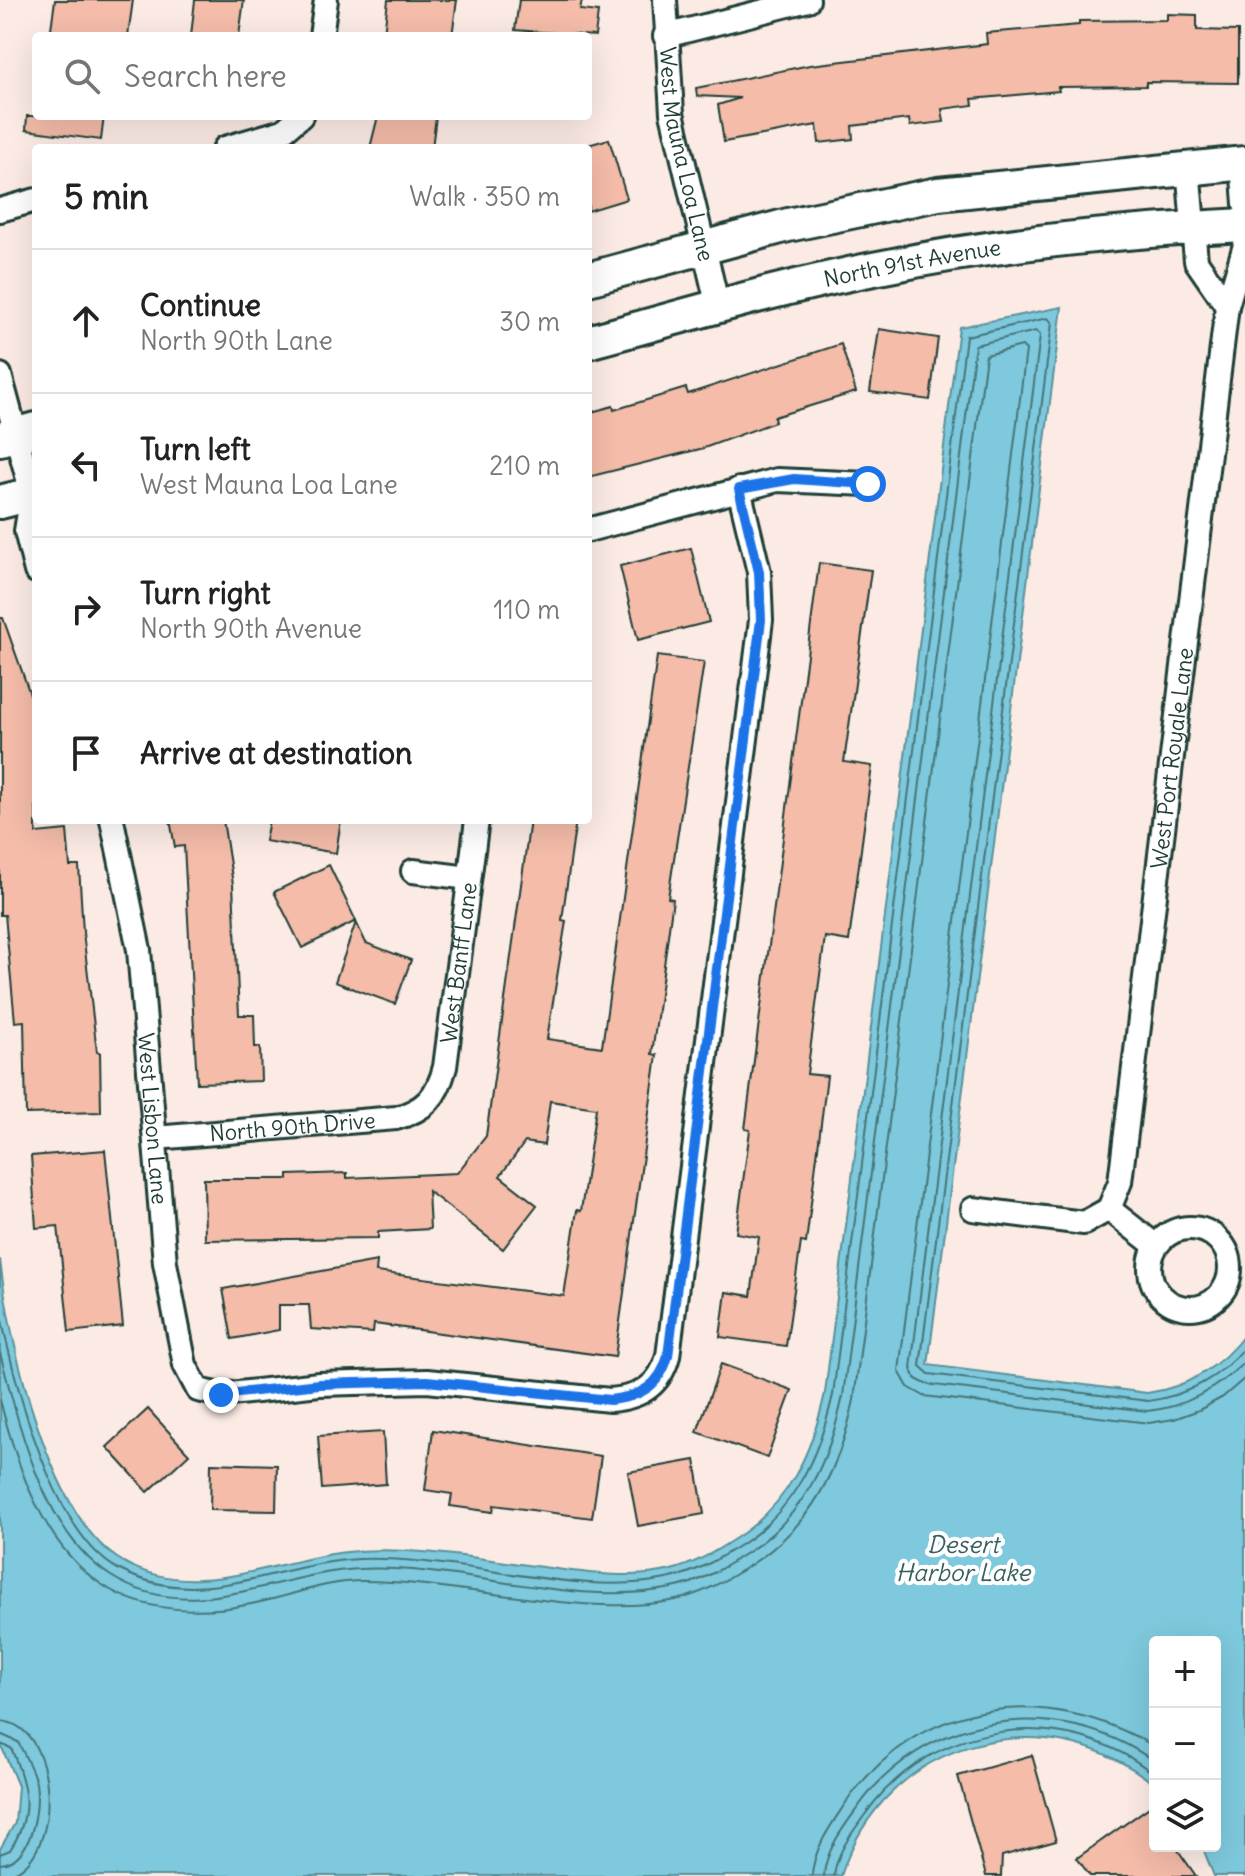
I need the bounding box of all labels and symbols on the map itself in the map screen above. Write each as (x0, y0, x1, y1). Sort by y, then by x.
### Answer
street label: West Mauna Loa Lane (654, 46, 721, 264)
street label: North 91st Avenue (821, 233, 1003, 293)
route start (850, 466, 886, 502)
street label: West Port Royale Lane (1144, 646, 1199, 871)
street label: West Banff Lane (434, 881, 483, 1045)
street label: West Lisbon Lane (132, 1032, 174, 1206)
street label: North 90th Drive (208, 1106, 377, 1147)
route end (203, 1377, 239, 1413)
water label: Desert Harbor Lake (896, 1529, 1032, 1587)

